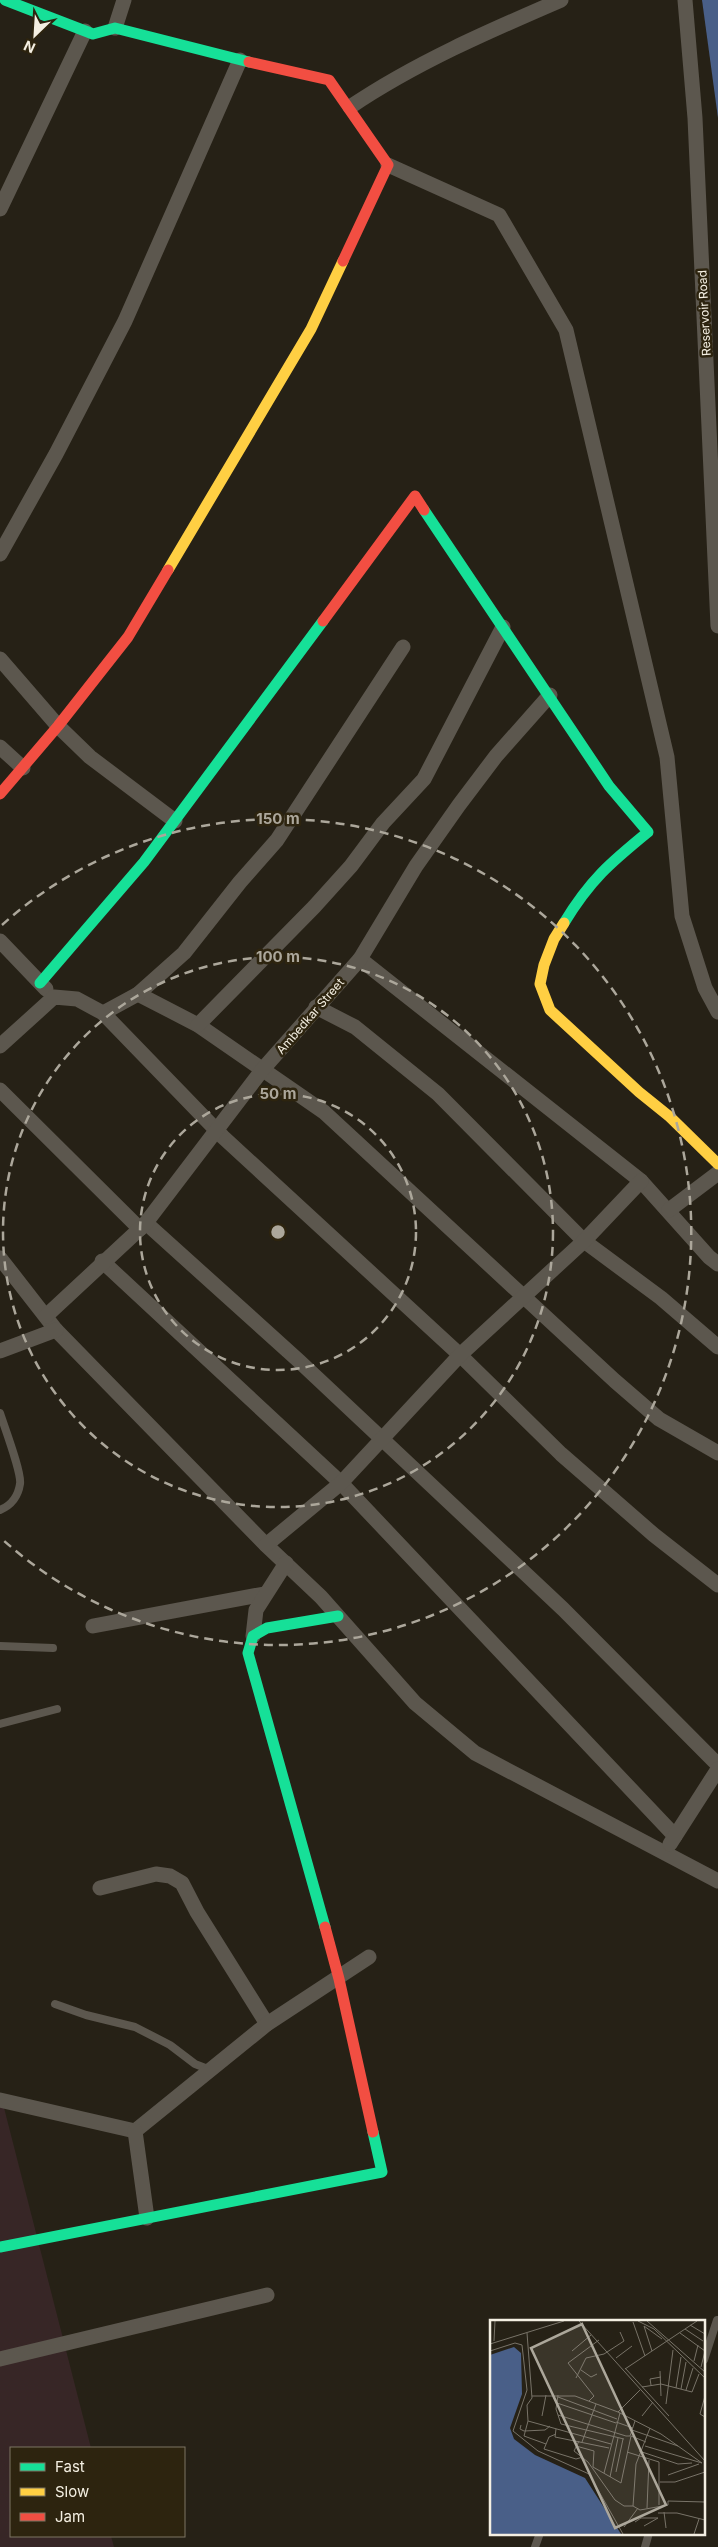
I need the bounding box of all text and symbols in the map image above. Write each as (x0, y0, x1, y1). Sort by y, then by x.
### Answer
north arrow (10, 10, 60, 60)
text: N (21, 37, 38, 57)
street label: Reservoir Road (694, 270, 714, 356)
text: 150 m (256, 809, 300, 828)
text: 100 m (256, 947, 300, 966)
street label: Ambedkar Street (273, 975, 347, 1057)
text: 50 m (260, 1084, 296, 1103)
centre of rings (269, 1223, 287, 1241)
inset map (490, 2320, 706, 2534)
legend (10, 2447, 185, 2537)
text: Fast (55, 2457, 85, 2476)
text: Slow (55, 2482, 89, 2501)
text: Jam (55, 2507, 85, 2526)

